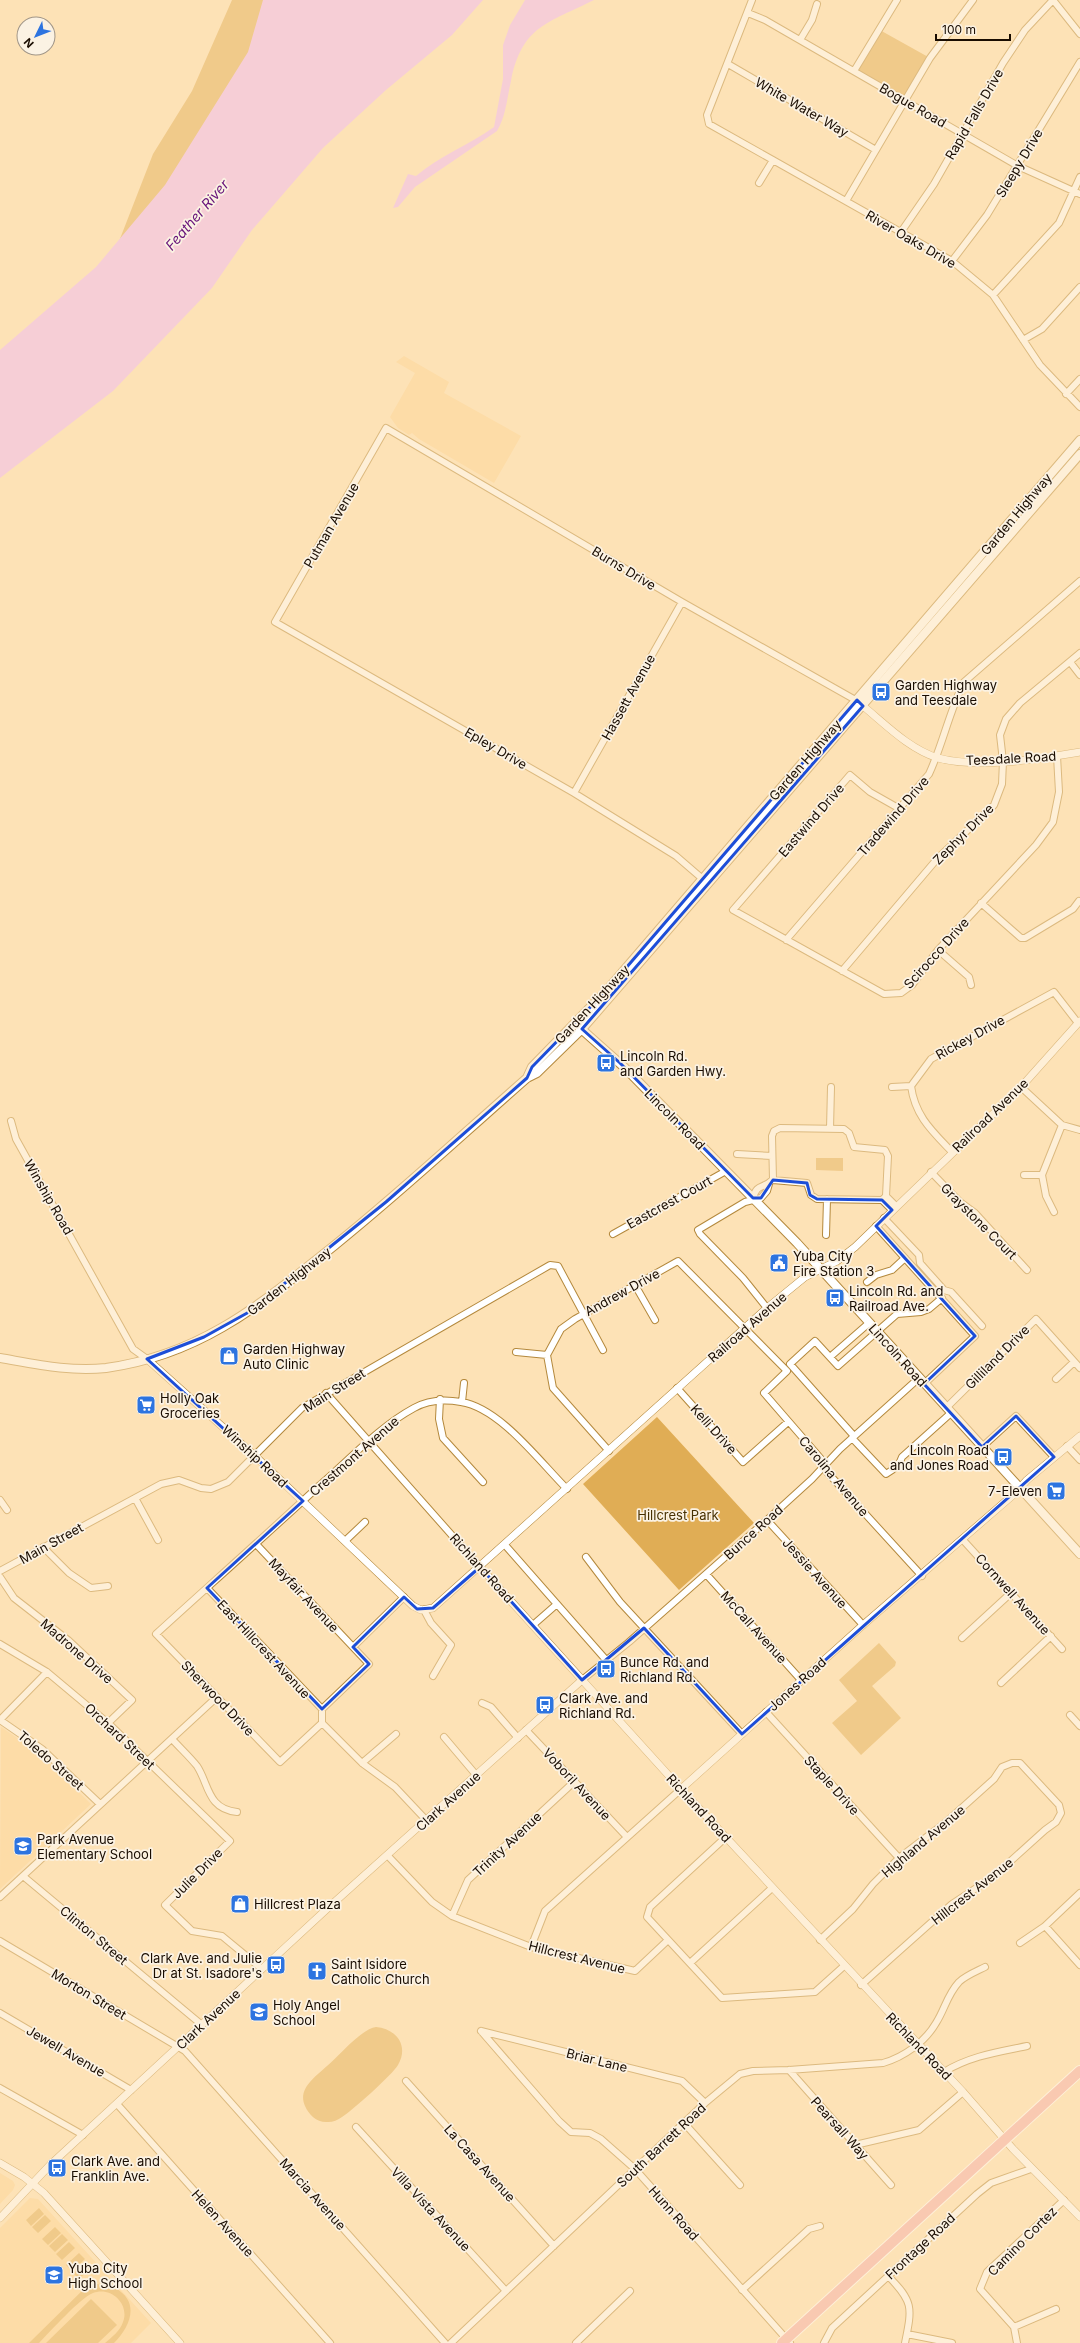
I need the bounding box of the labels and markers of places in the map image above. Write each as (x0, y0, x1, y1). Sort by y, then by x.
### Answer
place label: Garden Highway and Teesdale (895, 677, 997, 708)
bus stop icon: Garden Highway and Teesdale (870, 681, 892, 703)
place label: Lincoln Rd. and Garden Hwy. (620, 1048, 726, 1079)
bus stop icon: Lincoln Rd. and Garden Hwy. (595, 1052, 617, 1074)
place label: Yuba City Fire Station 3 (793, 1248, 874, 1279)
public building icon: Yuba City Fire Station 3 (768, 1252, 790, 1274)
place label: Lincoln Rd. and Railroad Ave. (849, 1283, 943, 1314)
bus stop icon: Lincoln Rd. and Railroad Ave. (824, 1287, 846, 1309)
place label: Garden Highway Auto Clinic (243, 1341, 345, 1372)
shop icon: Garden Highway Auto Clinic (218, 1345, 240, 1367)
place label: Holly Oak Groceries (160, 1390, 220, 1421)
supermarket icon: Holly Oak Groceries (135, 1394, 157, 1416)
place label: Lincoln Road and Jones Road (890, 1442, 989, 1473)
bus stop icon: Lincoln Road and Jones Road (992, 1446, 1014, 1468)
supermarket icon: 7-Eleven (1045, 1480, 1067, 1502)
place label: 7-Eleven (988, 1483, 1042, 1499)
place label: Bunce Rd. and Richland Rd. (620, 1654, 709, 1685)
bus stop icon: Bunce Rd. and Richland Rd. (595, 1658, 617, 1680)
place label: Clark Ave. and Richland Rd. (559, 1690, 648, 1721)
bus stop icon: Clark Ave. and Richland Rd. (534, 1694, 556, 1716)
place label: Park Avenue Elementary School (37, 1831, 152, 1862)
school or university icon: Park Avenue Elementary School (12, 1835, 34, 1857)
shop icon: Hillcrest Plaza (229, 1893, 251, 1915)
place label: Hillcrest Plaza (254, 1896, 341, 1912)
place label: Clark Ave. and Julie Dr at St. Isadore's (140, 1950, 262, 1981)
bus stop icon: Clark Ave. and Julie Dr at St. Isadore's (265, 1954, 287, 1976)
place label: Saint Isidore Catholic Church (331, 1956, 430, 1987)
church icon: Saint Isidore Catholic Church (306, 1960, 328, 1982)
place label: Holy Angel School (273, 1997, 340, 2028)
school or university icon: Holy Angel School (248, 2001, 270, 2023)
place label: Clark Ave. and Franklin Ave. (71, 2153, 160, 2184)
bus stop icon: Clark Ave. and Franklin Ave. (46, 2157, 68, 2179)
place label: Yuba City High School (68, 2260, 142, 2291)
school or university icon: Yuba City High School (43, 2264, 65, 2286)

